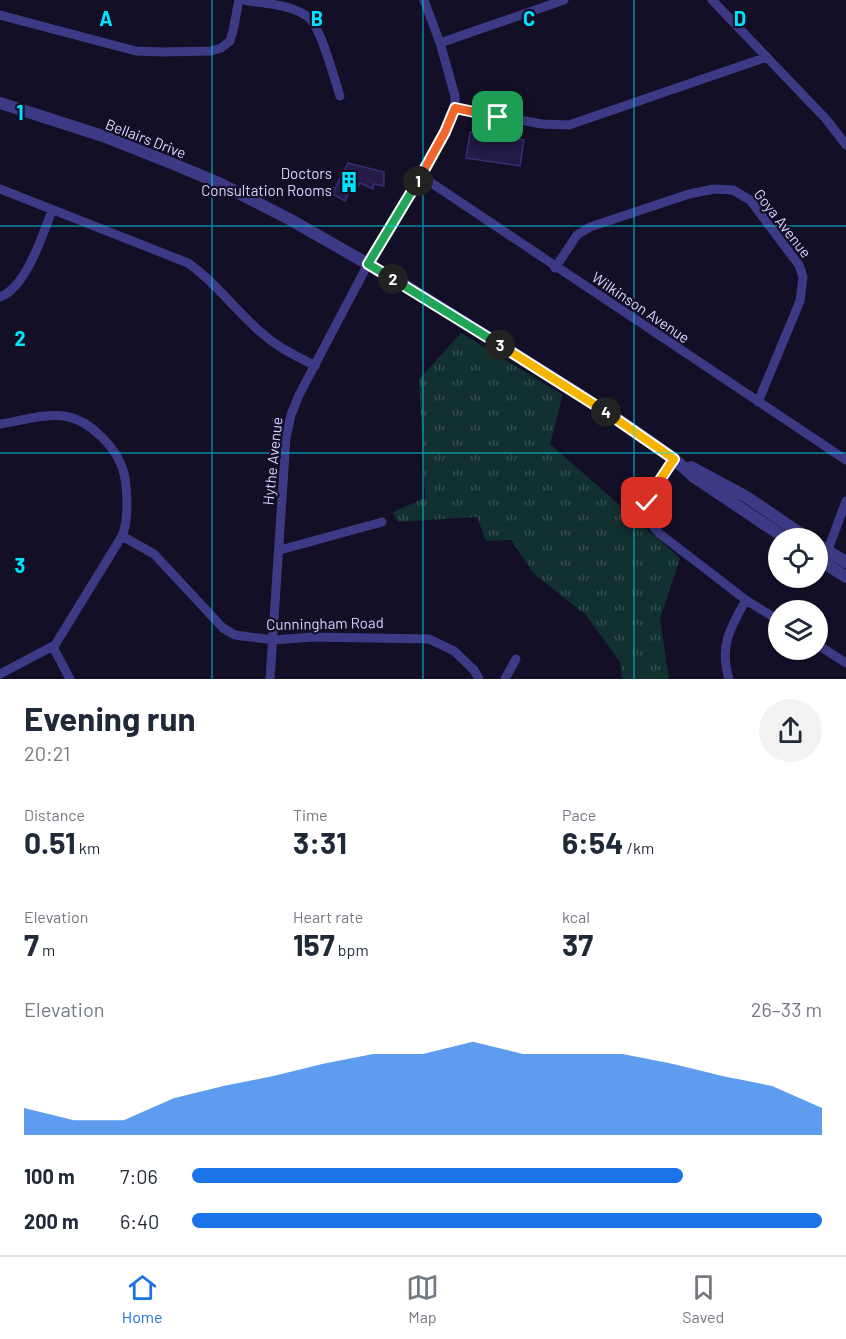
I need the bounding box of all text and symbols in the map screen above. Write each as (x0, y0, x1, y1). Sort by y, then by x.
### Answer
text: A (99, 6, 113, 30)
text: B (311, 6, 323, 30)
text: C (523, 6, 535, 30)
text: D (734, 6, 746, 30)
pin (472, 91, 523, 142)
text: 1 (16, 100, 24, 124)
icon: arrive (481, 100, 514, 133)
street label: Bellairs Drive (103, 114, 189, 162)
place label: Doctors Consultation Rooms (201, 164, 332, 199)
pin: 1 (403, 166, 433, 196)
building icon: Doctors Consultation Rooms (337, 170, 361, 194)
text: 1 (415, 171, 421, 190)
street label: Goya Avenue (751, 185, 815, 261)
pin: 2 (378, 264, 408, 294)
street label: Wilkinson Avenue (589, 268, 693, 346)
text: 2 (389, 269, 397, 288)
text: 2 (14, 326, 26, 350)
pin: 3 (485, 330, 515, 360)
text: 3 (496, 335, 504, 354)
pin: 4 (591, 397, 621, 427)
text: 4 (601, 402, 611, 421)
street label: Hythe Avenue (258, 416, 286, 506)
pin (621, 477, 672, 528)
icon: check (630, 486, 663, 519)
map controls (768, 528, 828, 660)
button: locate (768, 528, 828, 588)
text: 3 (15, 553, 25, 577)
button: layers (768, 600, 828, 660)
street label: Cunningham Road (266, 613, 384, 633)
text: Evening run (24, 698, 196, 738)
button: share (759, 699, 822, 762)
text: 20:21 (24, 741, 70, 765)
text: Distance (24, 805, 85, 824)
text: Time (293, 805, 328, 824)
text: Pace (562, 805, 596, 824)
text: 0.51 (24, 824, 76, 860)
text: 3:31 (293, 824, 347, 860)
text: 6:54 (562, 824, 623, 860)
text: km (76, 838, 100, 857)
text: /km (623, 838, 654, 857)
text: Elevation (24, 907, 88, 926)
text: Heart rate (293, 907, 363, 926)
text: kcal (562, 907, 590, 926)
text: 7 (24, 926, 39, 962)
text: 157 (293, 926, 335, 962)
text: 37 (562, 926, 593, 962)
text: m (39, 940, 55, 959)
text: bpm (335, 940, 369, 959)
text: Elevation (24, 997, 105, 1021)
text: 26–33 m (751, 997, 822, 1021)
text: 100 m (24, 1164, 75, 1188)
text: 7:06 (120, 1164, 158, 1188)
text: 200 m (24, 1209, 79, 1233)
text: 6:40 (120, 1209, 159, 1233)
tab: Home (122, 1271, 163, 1326)
tab: Map (406, 1271, 439, 1326)
tab: Saved (682, 1271, 724, 1326)

